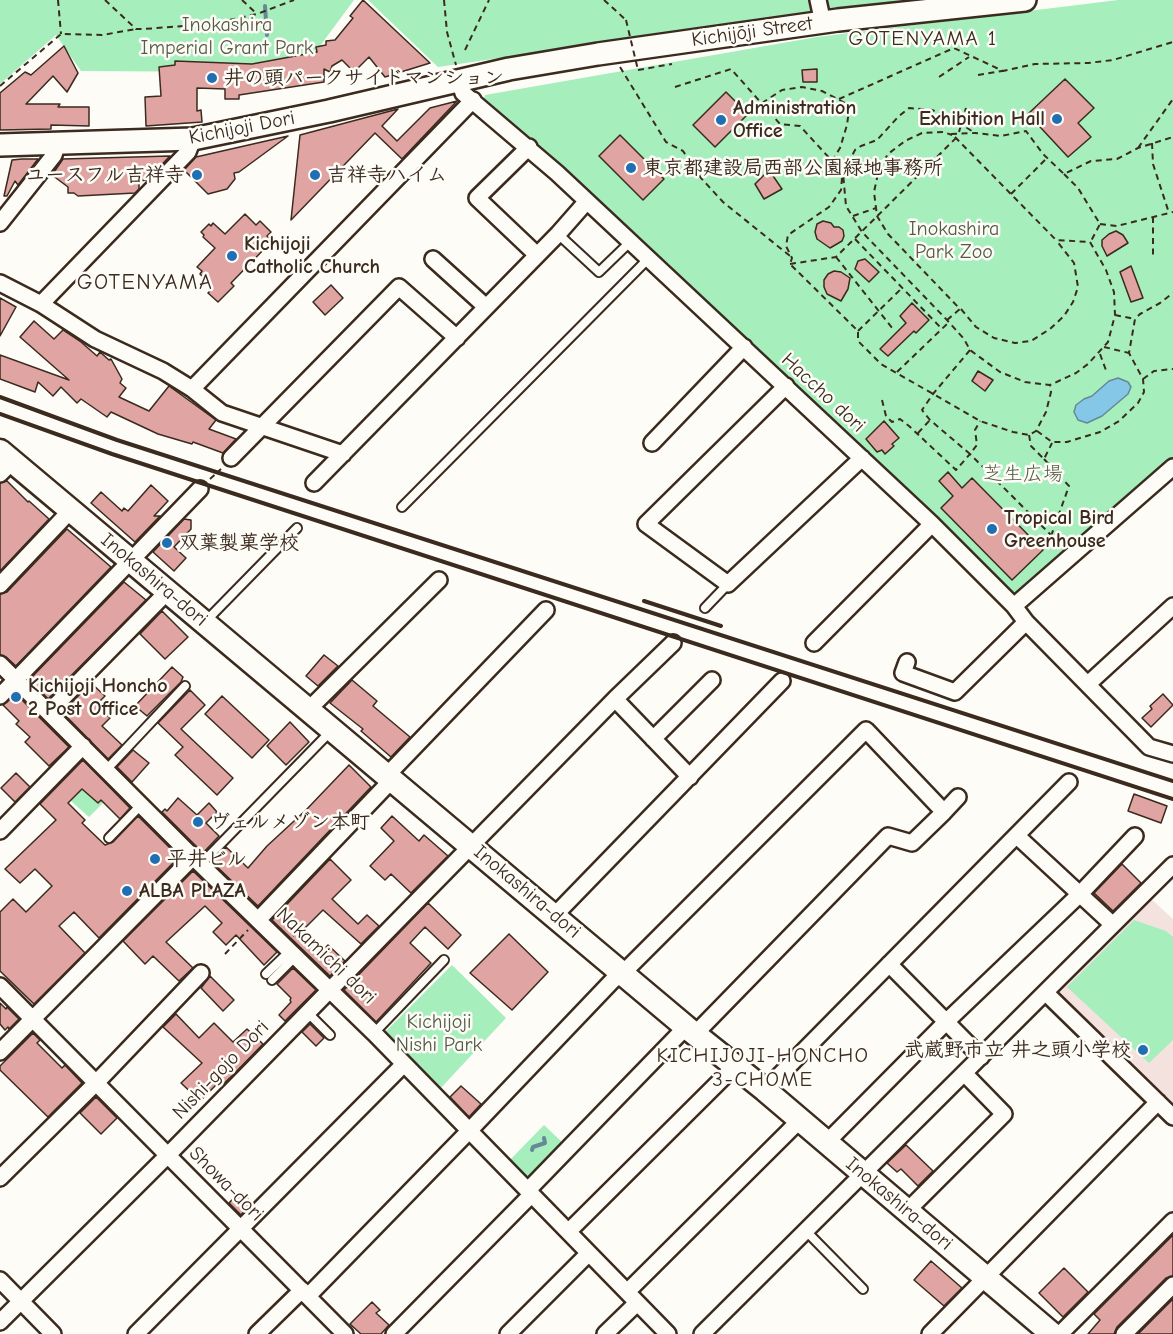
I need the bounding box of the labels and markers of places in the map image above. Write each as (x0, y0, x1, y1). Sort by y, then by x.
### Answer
place label: 井の頭パークサイドマンション (224, 66, 504, 90)
marker: 井の頭パークサイドマンション (205, 71, 219, 85)
place label: Administration Office (733, 96, 856, 143)
place label: Exhibition Hall (919, 107, 1045, 131)
marker: Exhibition Hall (1050, 112, 1064, 126)
marker: Administration Office (714, 113, 728, 127)
place label: 東京都建設局西部公園緑地事務所 (643, 156, 943, 180)
marker: 東京都建設局西部公園緑地事務所 (624, 161, 638, 175)
place label: ユースフル吉祥寺 (26, 163, 185, 187)
place label: 吉祥寺ハイム (327, 163, 447, 187)
marker: ユースフル吉祥寺 (190, 168, 204, 182)
marker: 吉祥寺ハイム (308, 168, 322, 182)
place label: Kichijoji Catholic Church (244, 232, 380, 279)
marker: Kichijoji Catholic Church (225, 249, 239, 263)
place label: Tropical Bird Greenhouse (1004, 506, 1114, 553)
marker: Tropical Bird Greenhouse (985, 522, 999, 536)
place label: 双葉製菓学校 (179, 531, 299, 555)
marker: 双葉製菓学校 (160, 536, 174, 550)
place label: Kichijoji Honcho 2 Post Office (28, 674, 167, 721)
marker: Kichijoji Honcho 2 Post Office (9, 690, 23, 704)
place label: ヴェルメゾン本町 (210, 810, 370, 834)
marker: ヴェルメゾン本町 (191, 815, 205, 829)
place label: 平井ビル (167, 847, 247, 871)
marker: 平井ビル (148, 852, 162, 866)
place label: ALBA PLAZA (139, 879, 246, 903)
marker: ALBA PLAZA (120, 884, 134, 898)
place label: 武蔵野市立 井之頭小学校 (904, 1038, 1131, 1062)
marker: 武蔵野市立 井之頭小学校 (1136, 1043, 1150, 1057)

